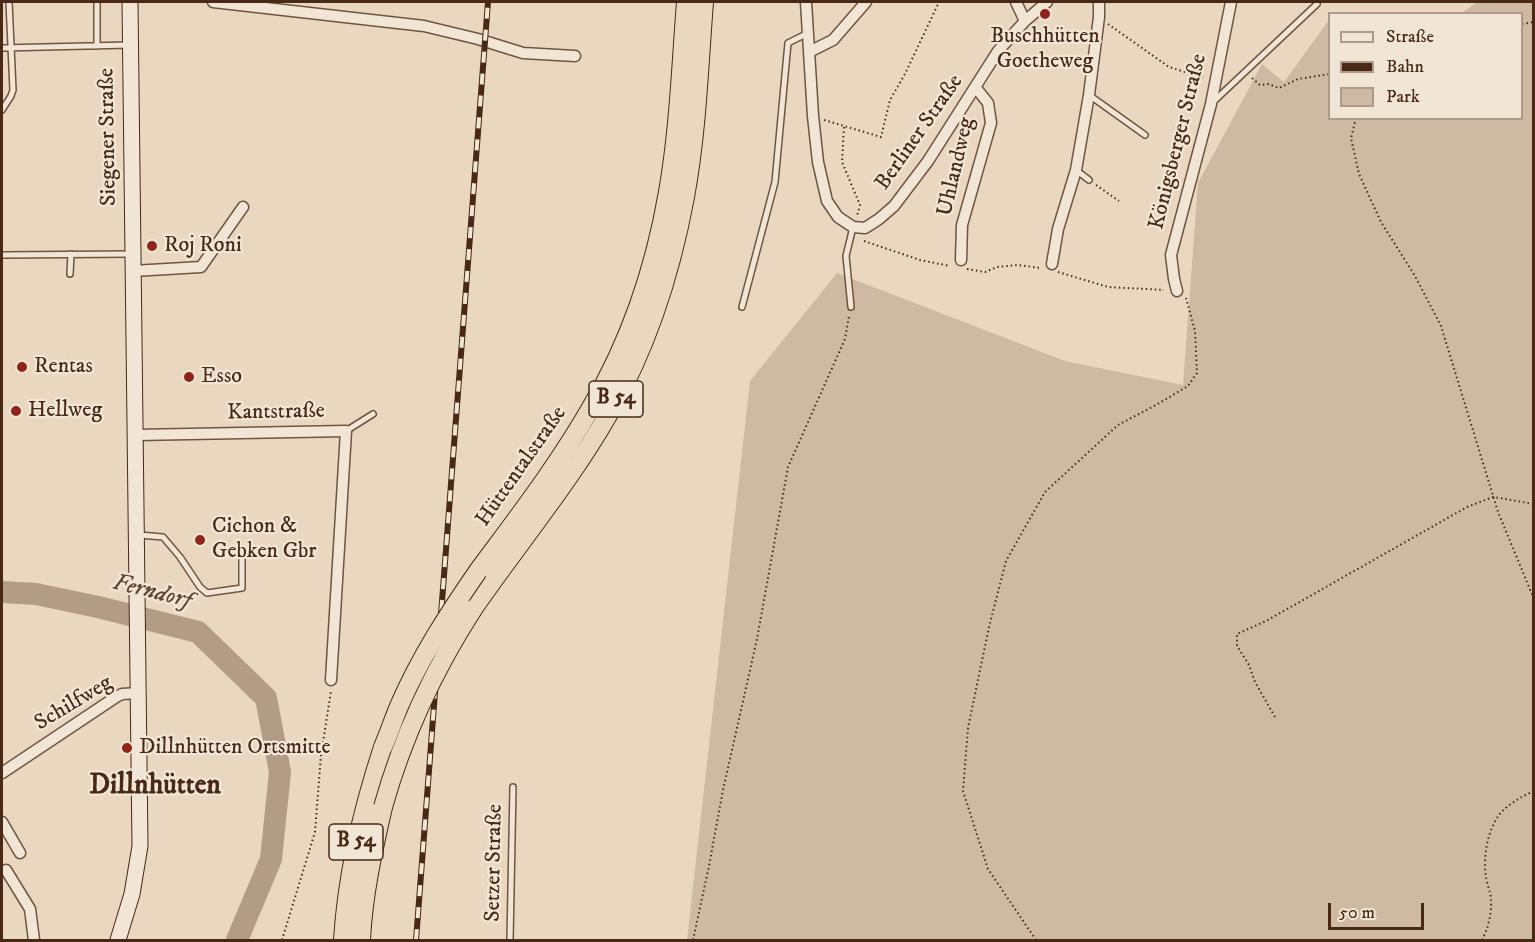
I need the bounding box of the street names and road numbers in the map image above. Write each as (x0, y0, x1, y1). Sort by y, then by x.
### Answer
street label: Königsberger Straße (1144, 51, 1214, 233)
street label: Siegener Straße (95, 68, 123, 206)
street label: Berliner Straße (870, 70, 970, 196)
street label: Uhlandweg (933, 115, 981, 219)
road number: B 54 (589, 381, 643, 417)
street label: Kantstraße (227, 399, 325, 427)
street label: Hüttentalstraße (471, 402, 573, 532)
street label: Schilfweg (30, 671, 118, 737)
street label: Setzer Straße (481, 804, 509, 922)
road number: B 54 (329, 824, 383, 860)

